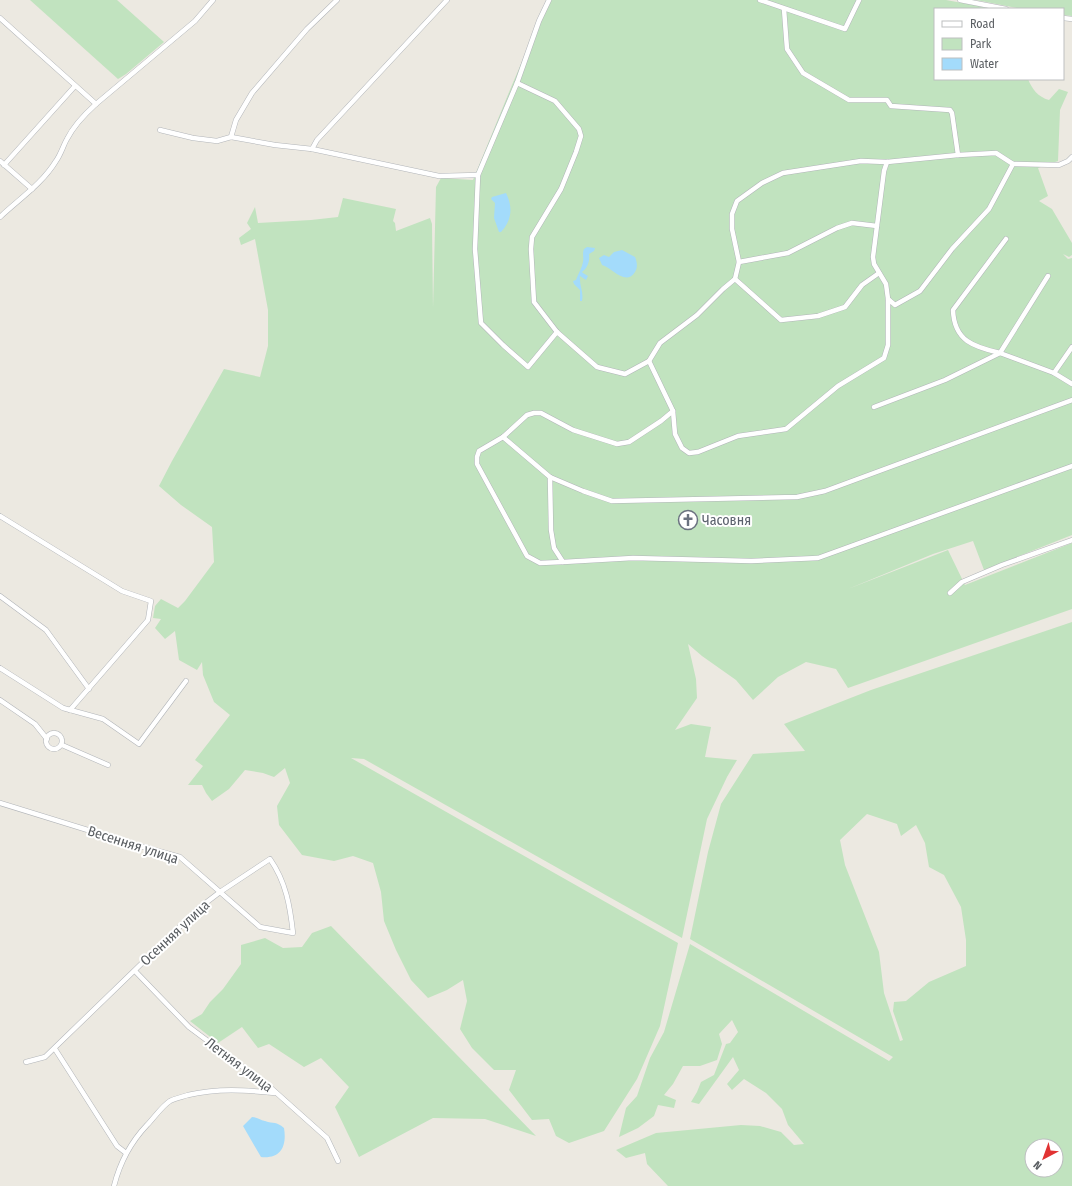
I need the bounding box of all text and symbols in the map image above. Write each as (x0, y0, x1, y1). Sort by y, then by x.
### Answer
legend (934, 8, 1064, 80)
text: Road (970, 17, 995, 31)
text: Park (970, 37, 992, 51)
text: Water (970, 57, 999, 71)
church icon: Часовня (677, 509, 699, 531)
place label: Часовня (702, 512, 751, 529)
street label: Весенняя улица (85, 822, 181, 868)
street label: Осенняя улица (137, 896, 213, 969)
street label: Летняя улица (202, 1034, 276, 1096)
north arrow (1024, 1138, 1064, 1178)
text: N (1031, 1158, 1045, 1172)

